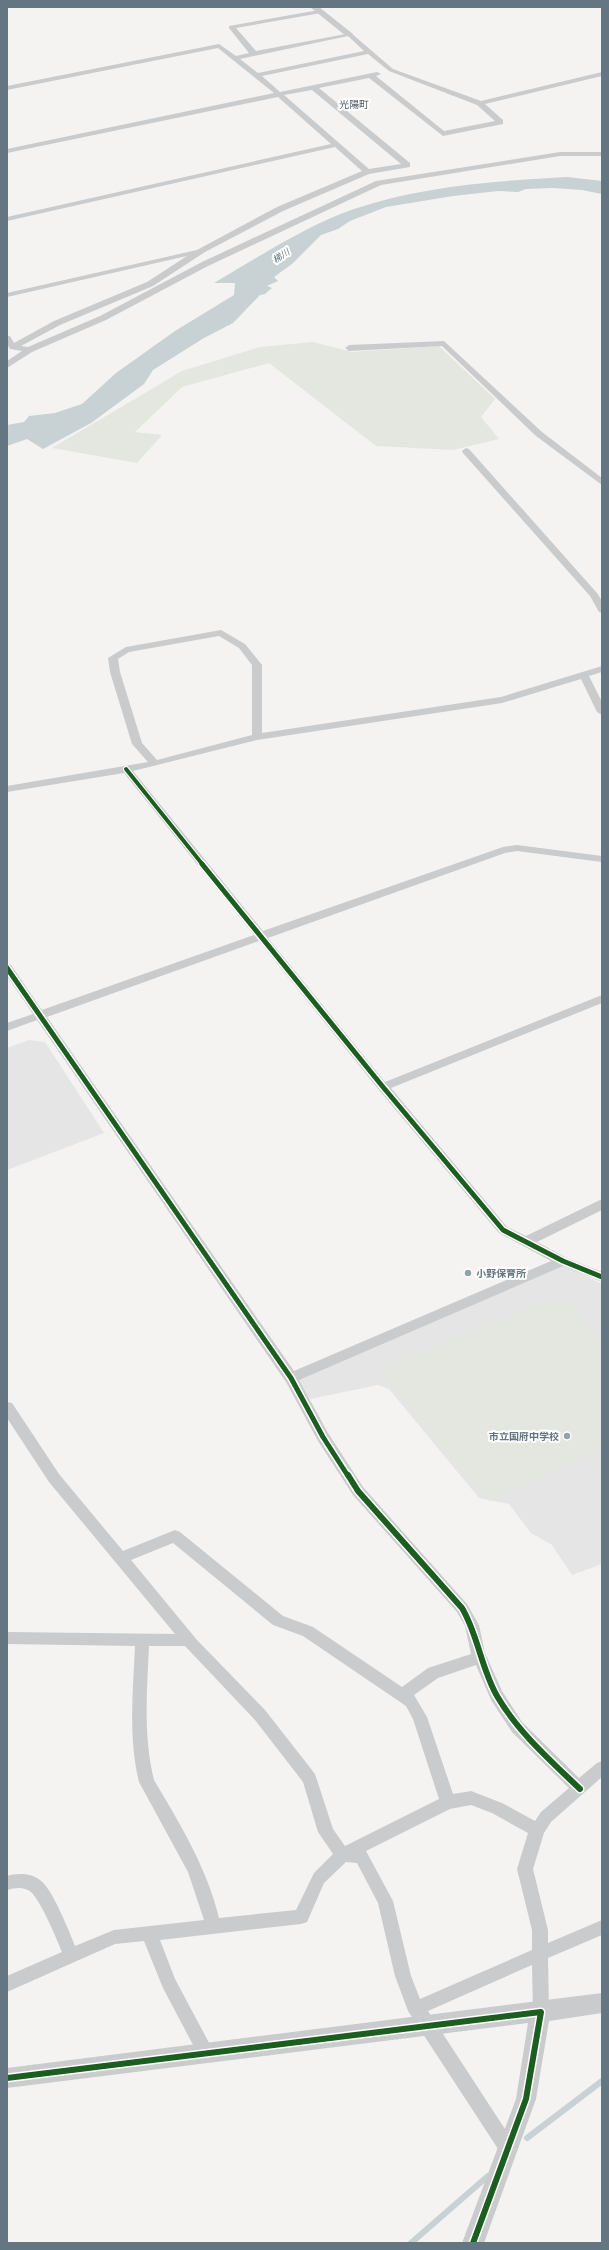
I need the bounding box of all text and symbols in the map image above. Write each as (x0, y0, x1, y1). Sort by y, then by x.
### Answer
district label: 光陽町 (339, 97, 369, 112)
water label: 梯川 (270, 245, 293, 266)
place label: 小野保育所 (476, 1266, 526, 1281)
marker: 小野保育所 (463, 1268, 473, 1278)
place label: 市立国府中学校 (489, 1429, 559, 1444)
marker: 市立国府中学校 (562, 1431, 572, 1441)

